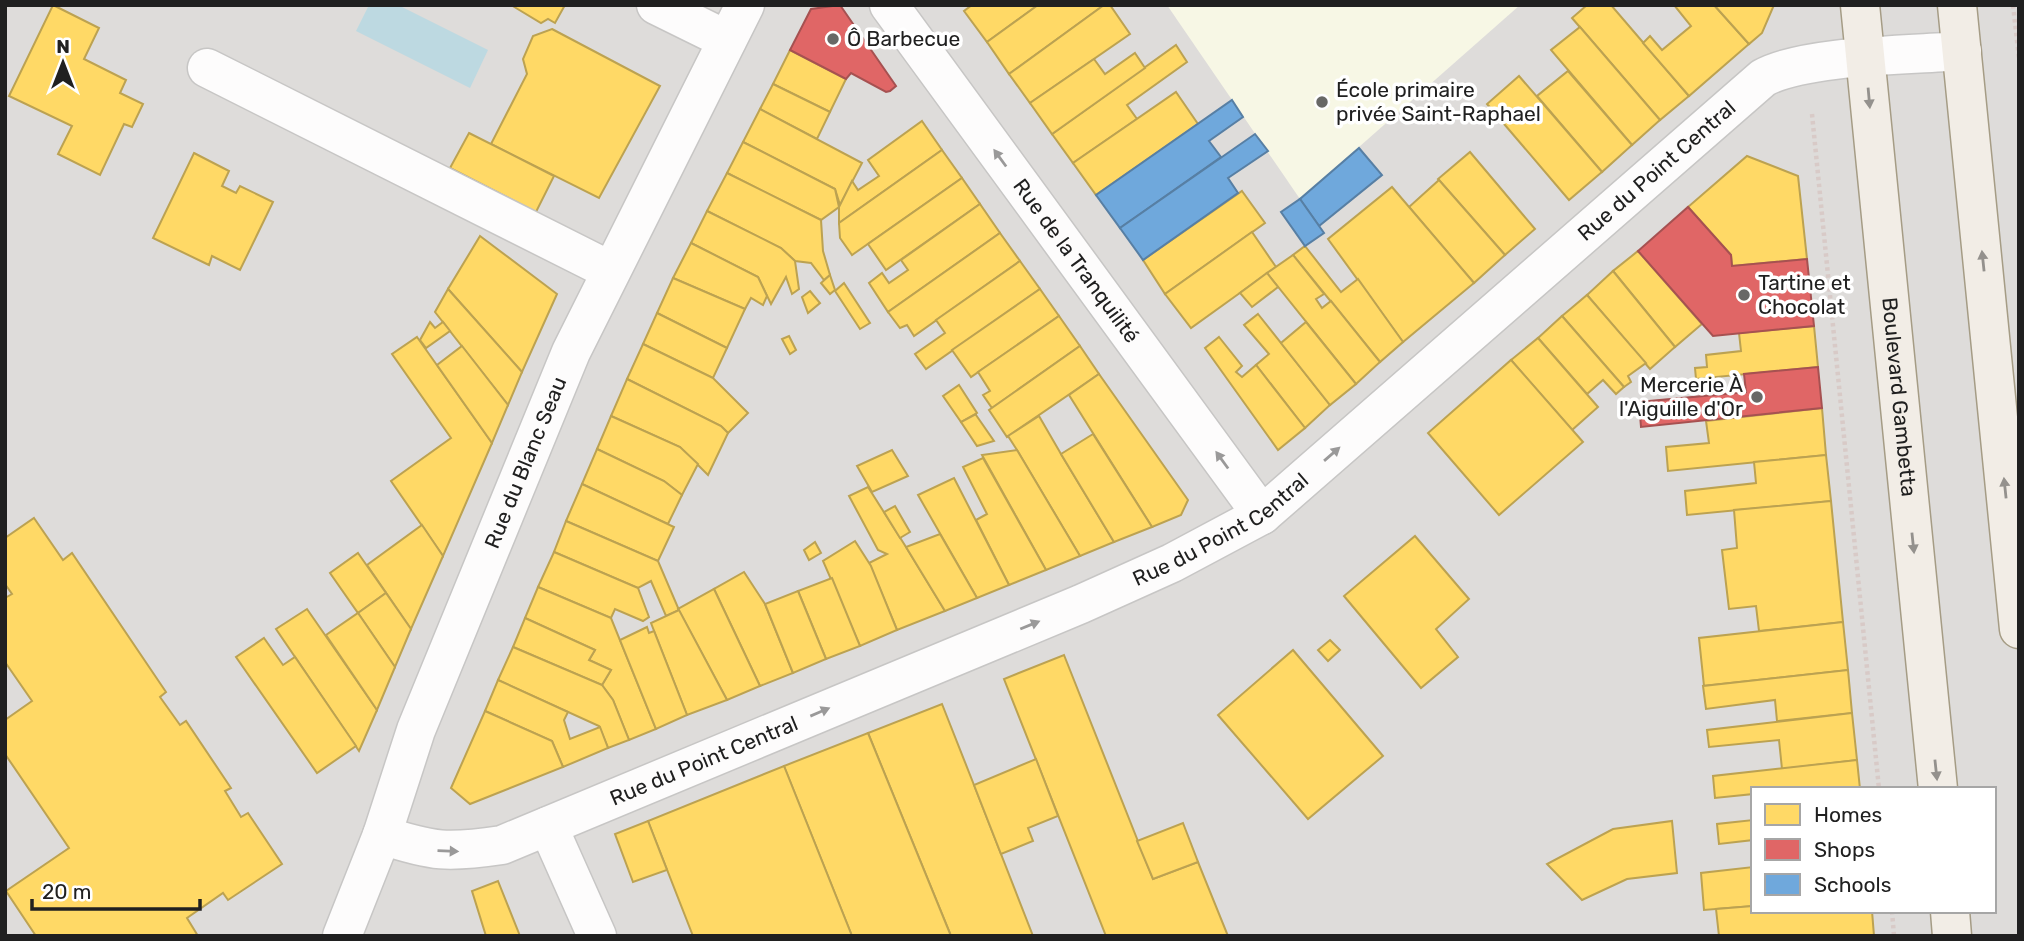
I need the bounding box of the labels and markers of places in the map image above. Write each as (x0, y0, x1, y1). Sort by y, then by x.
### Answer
place label: Ô Barbecue (847, 26, 960, 51)
marker: Ô Barbecue (825, 31, 841, 47)
place label: École primaire privée Saint-Raphael (1336, 77, 1541, 126)
marker: École primaire privée Saint-Raphael (1314, 94, 1330, 110)
place label: Tartine et Chocolat (1758, 270, 1851, 319)
marker: Tartine et Chocolat (1736, 287, 1752, 303)
place label: Mercerie À l'Aiguille d'Or (1619, 372, 1743, 421)
marker: Mercerie À l'Aiguille d'Or (1749, 389, 1765, 405)

